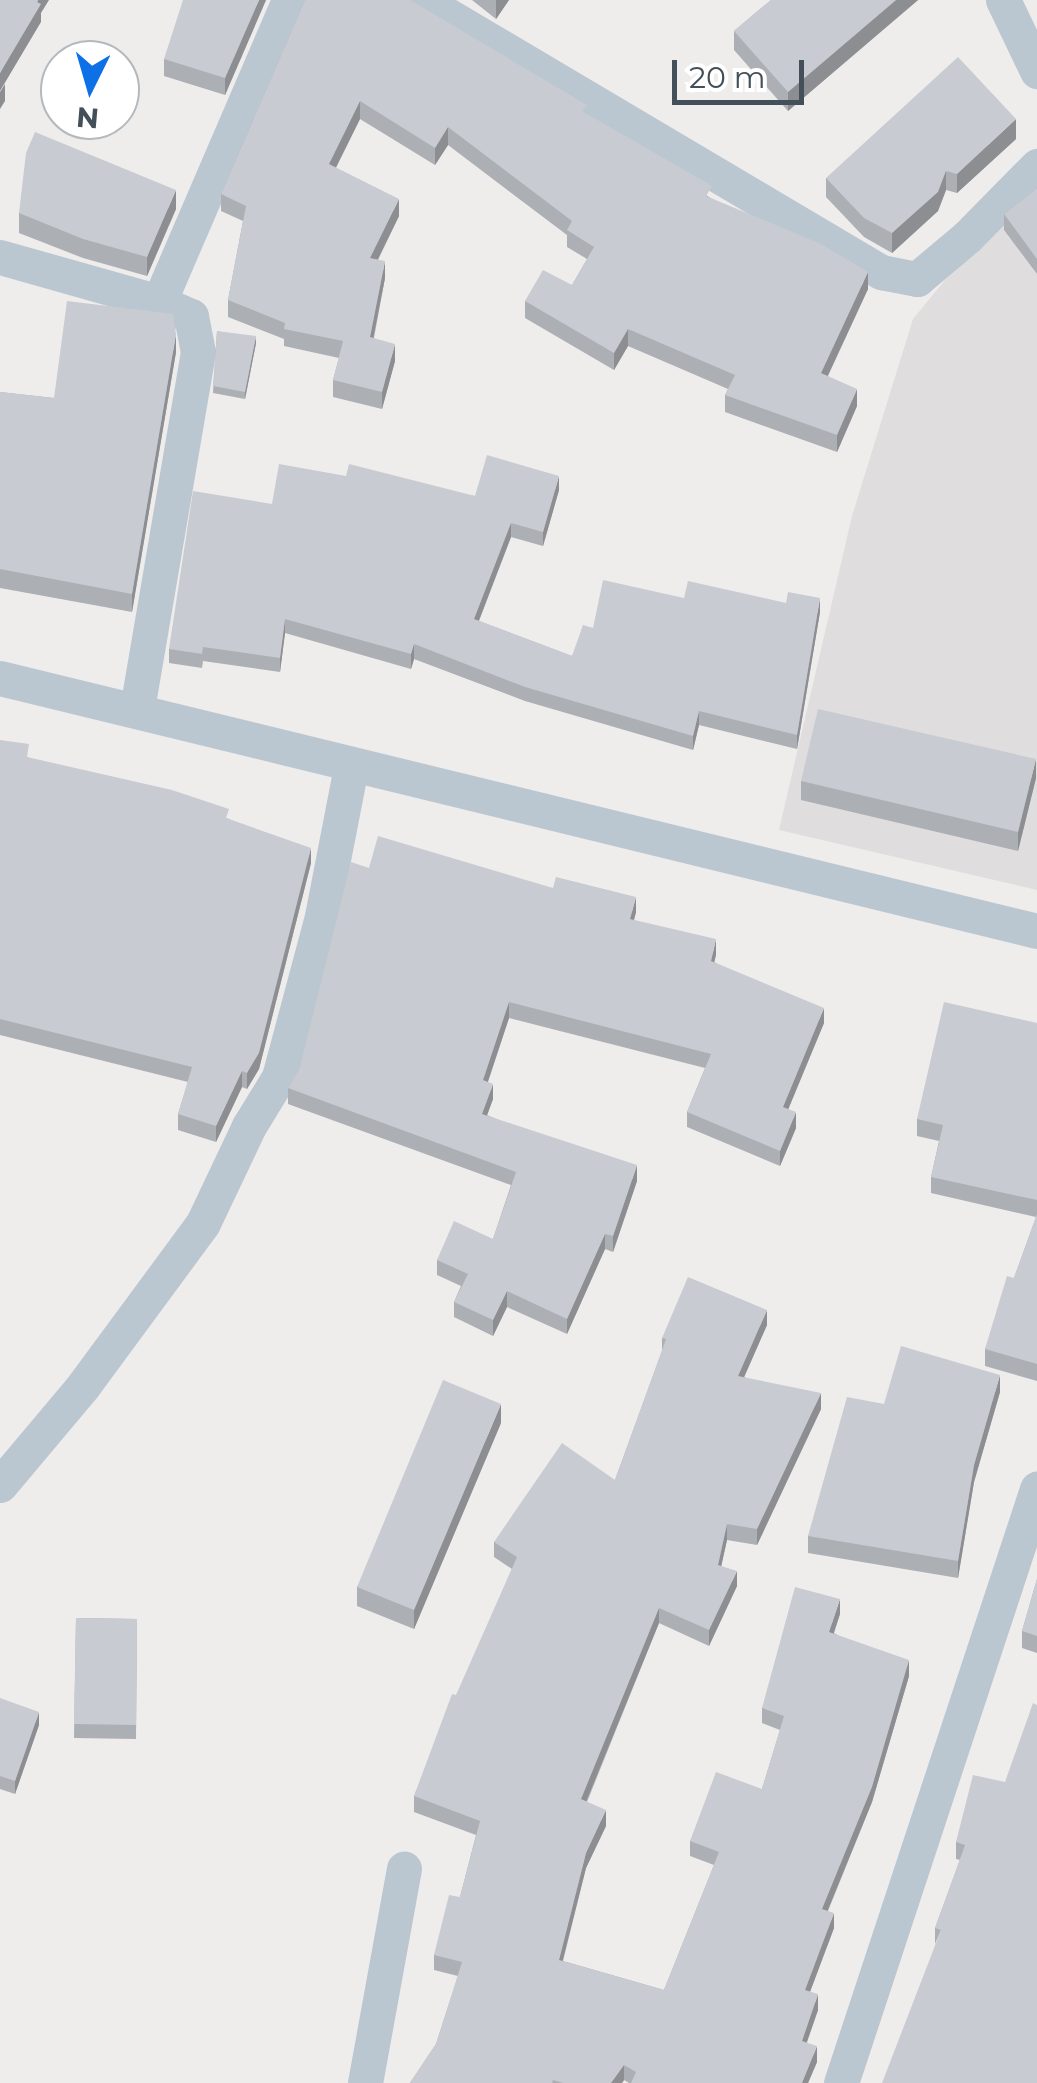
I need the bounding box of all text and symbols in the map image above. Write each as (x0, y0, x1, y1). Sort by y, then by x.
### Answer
north arrow (40, 40, 140, 140)
scale bar (677, 40, 810, 102)
text: 20 m (689, 59, 766, 96)
text: N (75, 100, 100, 136)

